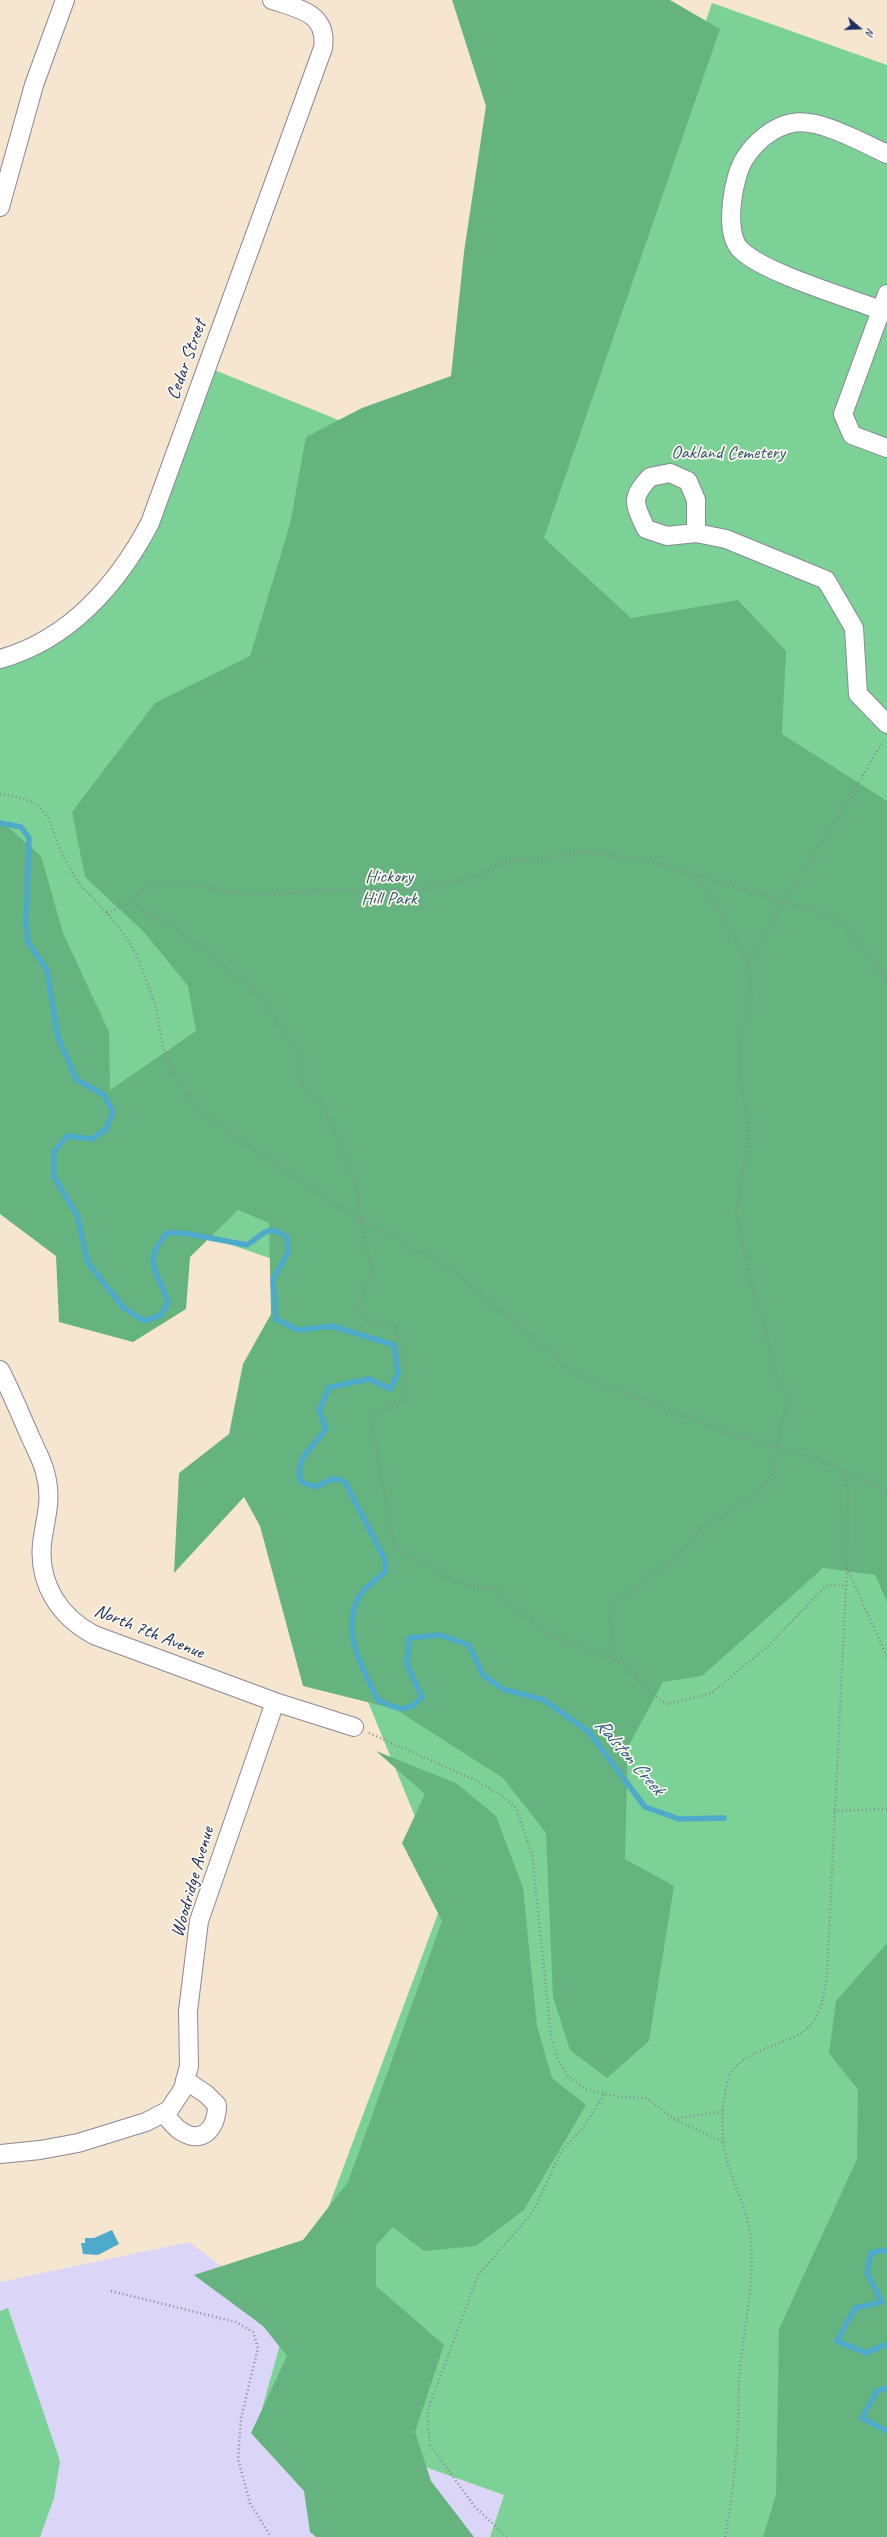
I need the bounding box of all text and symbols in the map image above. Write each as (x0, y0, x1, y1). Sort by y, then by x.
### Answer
north arrow (839, 8, 879, 48)
text: N (863, 26, 878, 37)
street label: Cedar Street (162, 317, 212, 403)
park label: Oakland Cemetery (671, 442, 785, 464)
park label: Hickory Hill Park (361, 866, 417, 910)
street label: North 7th Avenue (91, 1600, 207, 1664)
water label: Ralston Creek (589, 1714, 669, 1800)
street label: Woodridge Avenue (166, 1824, 220, 1940)

